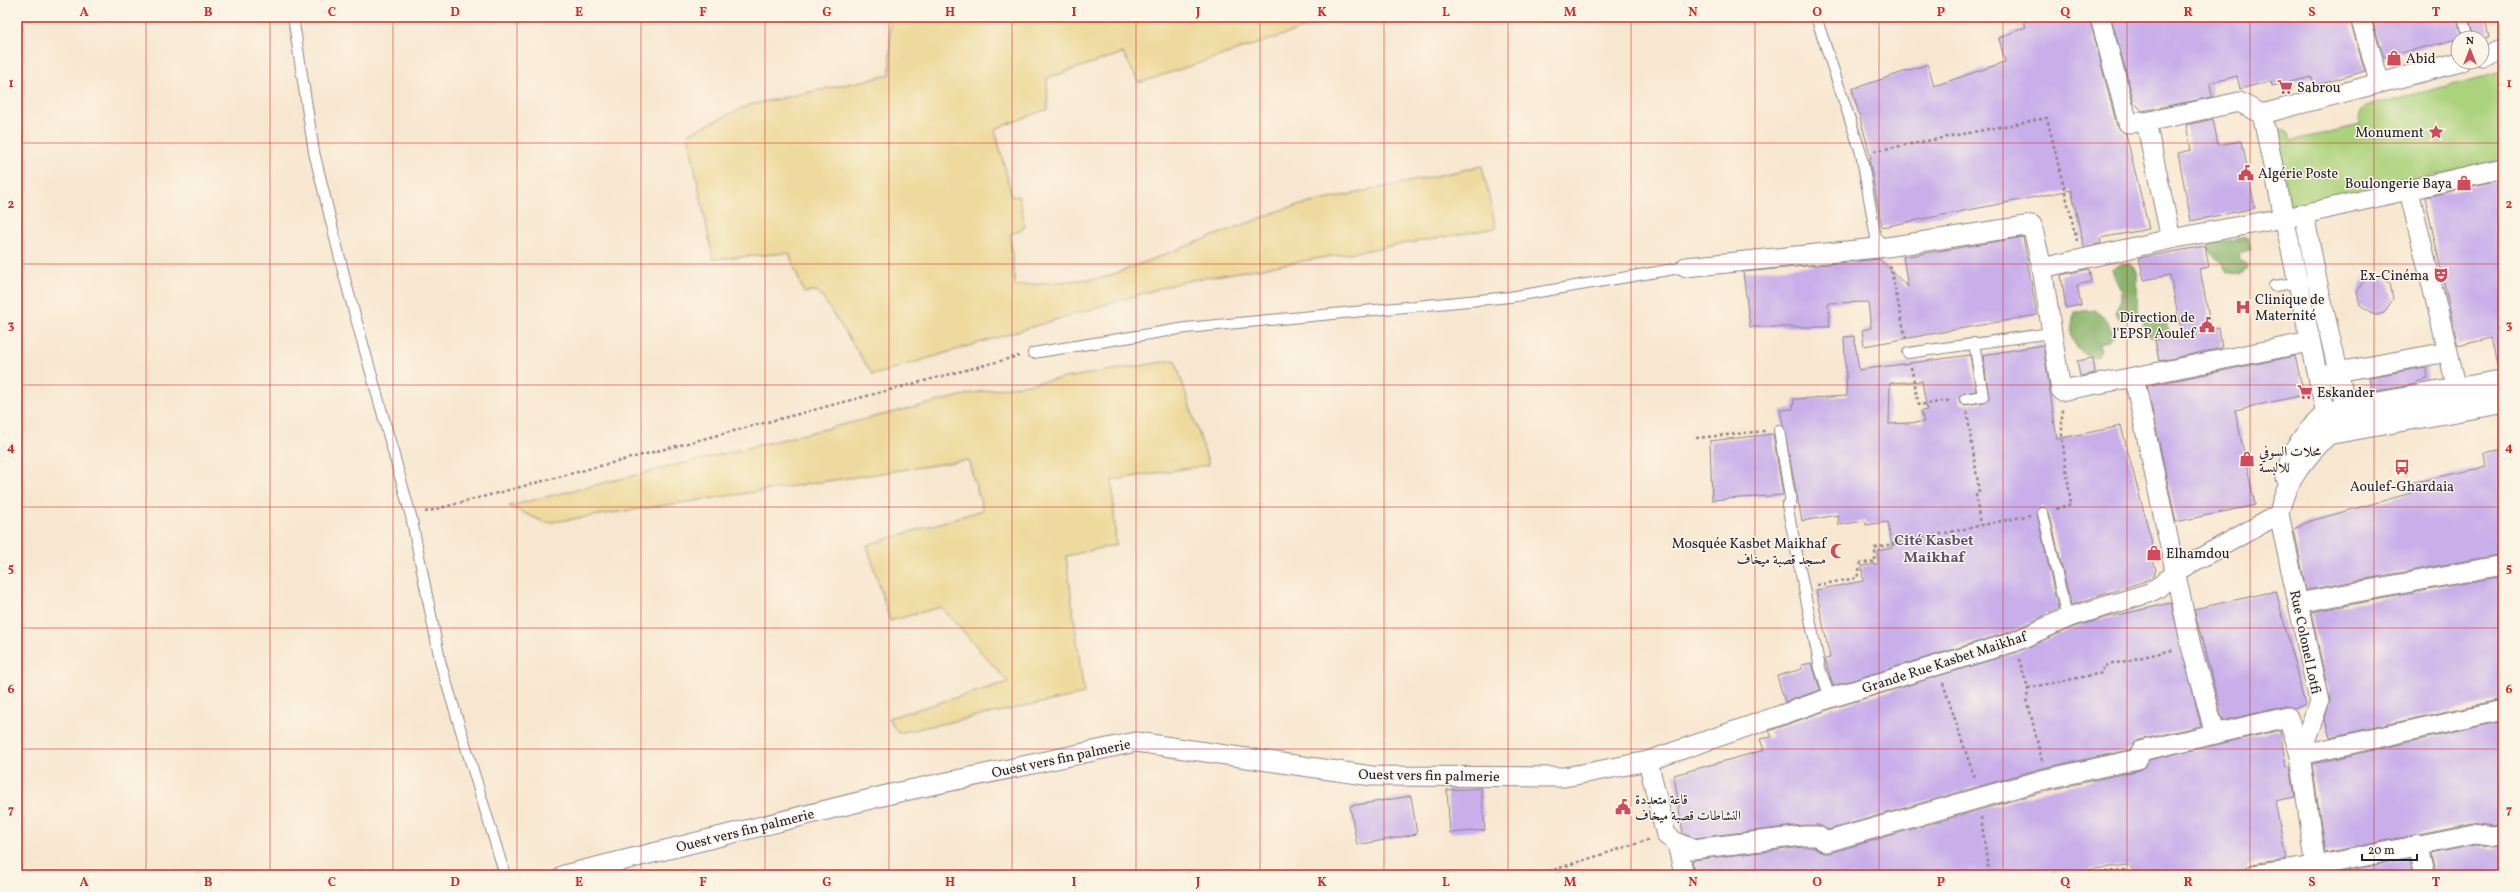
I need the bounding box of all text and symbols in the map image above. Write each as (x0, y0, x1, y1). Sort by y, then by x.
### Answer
text: A (79, 4, 89, 22)
text: B (204, 4, 213, 22)
text: C (328, 4, 336, 22)
text: D (450, 4, 460, 22)
text: E (575, 4, 583, 22)
text: F (699, 4, 707, 22)
text: G (822, 4, 832, 22)
text: H (945, 4, 955, 22)
text: I (1072, 4, 1077, 22)
text: J (1195, 4, 1201, 22)
text: K (1317, 4, 1327, 22)
text: L (1442, 4, 1450, 22)
text: M (1564, 4, 1577, 22)
text: N (1688, 4, 1698, 22)
text: O (1812, 4, 1822, 22)
text: P (1937, 4, 1945, 22)
text: Q (2060, 4, 2071, 22)
text: R (2183, 4, 2193, 22)
text: S (2308, 4, 2316, 22)
text: T (2432, 4, 2441, 22)
north arrow (2450, 30, 2490, 70)
text: N (2466, 34, 2474, 49)
shop icon: Abid (2385, 49, 2403, 67)
place label: Abid (2406, 50, 2436, 69)
text: 1 (8, 75, 14, 93)
text: 1 (2506, 75, 2512, 93)
supermarket icon: Sabrou (2276, 78, 2294, 96)
place label: Sabrou (2297, 79, 2341, 98)
place icon: Monument (2427, 123, 2445, 141)
place label: Monument (2355, 124, 2424, 143)
public building icon: Algérie Poste (2237, 164, 2255, 182)
place label: Algérie Poste (2258, 165, 2338, 184)
shop icon: Boulongerie Baya (2455, 174, 2473, 192)
place label: Boulongerie Baya (2345, 175, 2452, 194)
text: 2 (8, 196, 15, 214)
text: 2 (2506, 196, 2513, 214)
theatre icon: Ex-Cinéma (2432, 266, 2450, 284)
place label: Ex-Cinéma (2360, 267, 2429, 286)
place label: Clinique de Maternité (2255, 291, 2325, 326)
hospital icon: Clinique de Maternité (2234, 298, 2252, 316)
place label: Direction de l'EPSP Aoulef (2112, 309, 2196, 344)
public building icon: Direction de l'EPSP Aoulef (2198, 316, 2216, 334)
text: 3 (8, 317, 15, 335)
text: 3 (2506, 317, 2513, 335)
supermarket icon: Eskander (2296, 383, 2314, 401)
place label: Eskander (2317, 384, 2375, 403)
text: 4 (7, 439, 15, 457)
text: 4 (2505, 439, 2513, 457)
place label: محلات السوفي للالبسة (2259, 443, 2322, 478)
shop icon: محلات السوفي للالبسة (2238, 450, 2256, 468)
bus stop icon: Aoulef-Ghardaia (2393, 458, 2411, 476)
place label: Aoulef-Ghardaia (2350, 478, 2454, 497)
district label: Cité Kasbet Maikhaf (1894, 531, 1974, 569)
place label: Mosquée Kasbet Maikhaf مسجد قصبة ميخاف (1672, 535, 1827, 570)
mosque icon: Mosquée Kasbet Maikhaf مسجد قصبة ميخاف (1829, 542, 1847, 560)
shop icon: Elhamdou (2145, 544, 2163, 562)
place label: Elhamdou (2166, 545, 2230, 564)
text: 5 (8, 560, 14, 578)
text: 5 (2506, 560, 2512, 578)
street label: Rue Colonel Lotfi (2284, 589, 2325, 696)
street label: Grande Rue Kasbet Maikhaf (1860, 627, 2030, 699)
text: 6 (7, 681, 15, 699)
text: 6 (2505, 681, 2513, 699)
street label: Ouest vers fin palmerie (990, 735, 1133, 783)
street label: Ouest vers fin palmerie (1358, 766, 1500, 787)
place label: قاعة متعددة النشاطات قصبة ميخاف (1635, 791, 1741, 826)
public building icon: قاعة متعددة النشاطات قصبة ميخاف (1614, 798, 1632, 816)
text: 7 (8, 802, 14, 820)
text: 7 (2506, 802, 2512, 820)
street label: Ouest vers fin palmerie (674, 805, 817, 858)
scale bar (2362, 836, 2417, 862)
text: 20 m (2368, 843, 2395, 859)
text: A (79, 874, 89, 892)
text: B (204, 874, 213, 892)
text: C (328, 874, 336, 892)
text: D (450, 874, 460, 892)
text: E (575, 874, 583, 892)
text: F (699, 874, 707, 892)
text: G (822, 874, 832, 892)
text: H (945, 874, 955, 892)
text: I (1072, 874, 1077, 892)
text: J (1195, 874, 1201, 892)
text: K (1317, 874, 1327, 892)
text: L (1442, 874, 1450, 892)
text: M (1564, 874, 1577, 892)
text: N (1688, 874, 1698, 892)
text: O (1812, 874, 1822, 892)
text: P (1937, 874, 1945, 892)
text: Q (2060, 874, 2071, 892)
text: R (2183, 874, 2193, 892)
text: S (2308, 874, 2316, 892)
text: T (2432, 874, 2441, 892)

